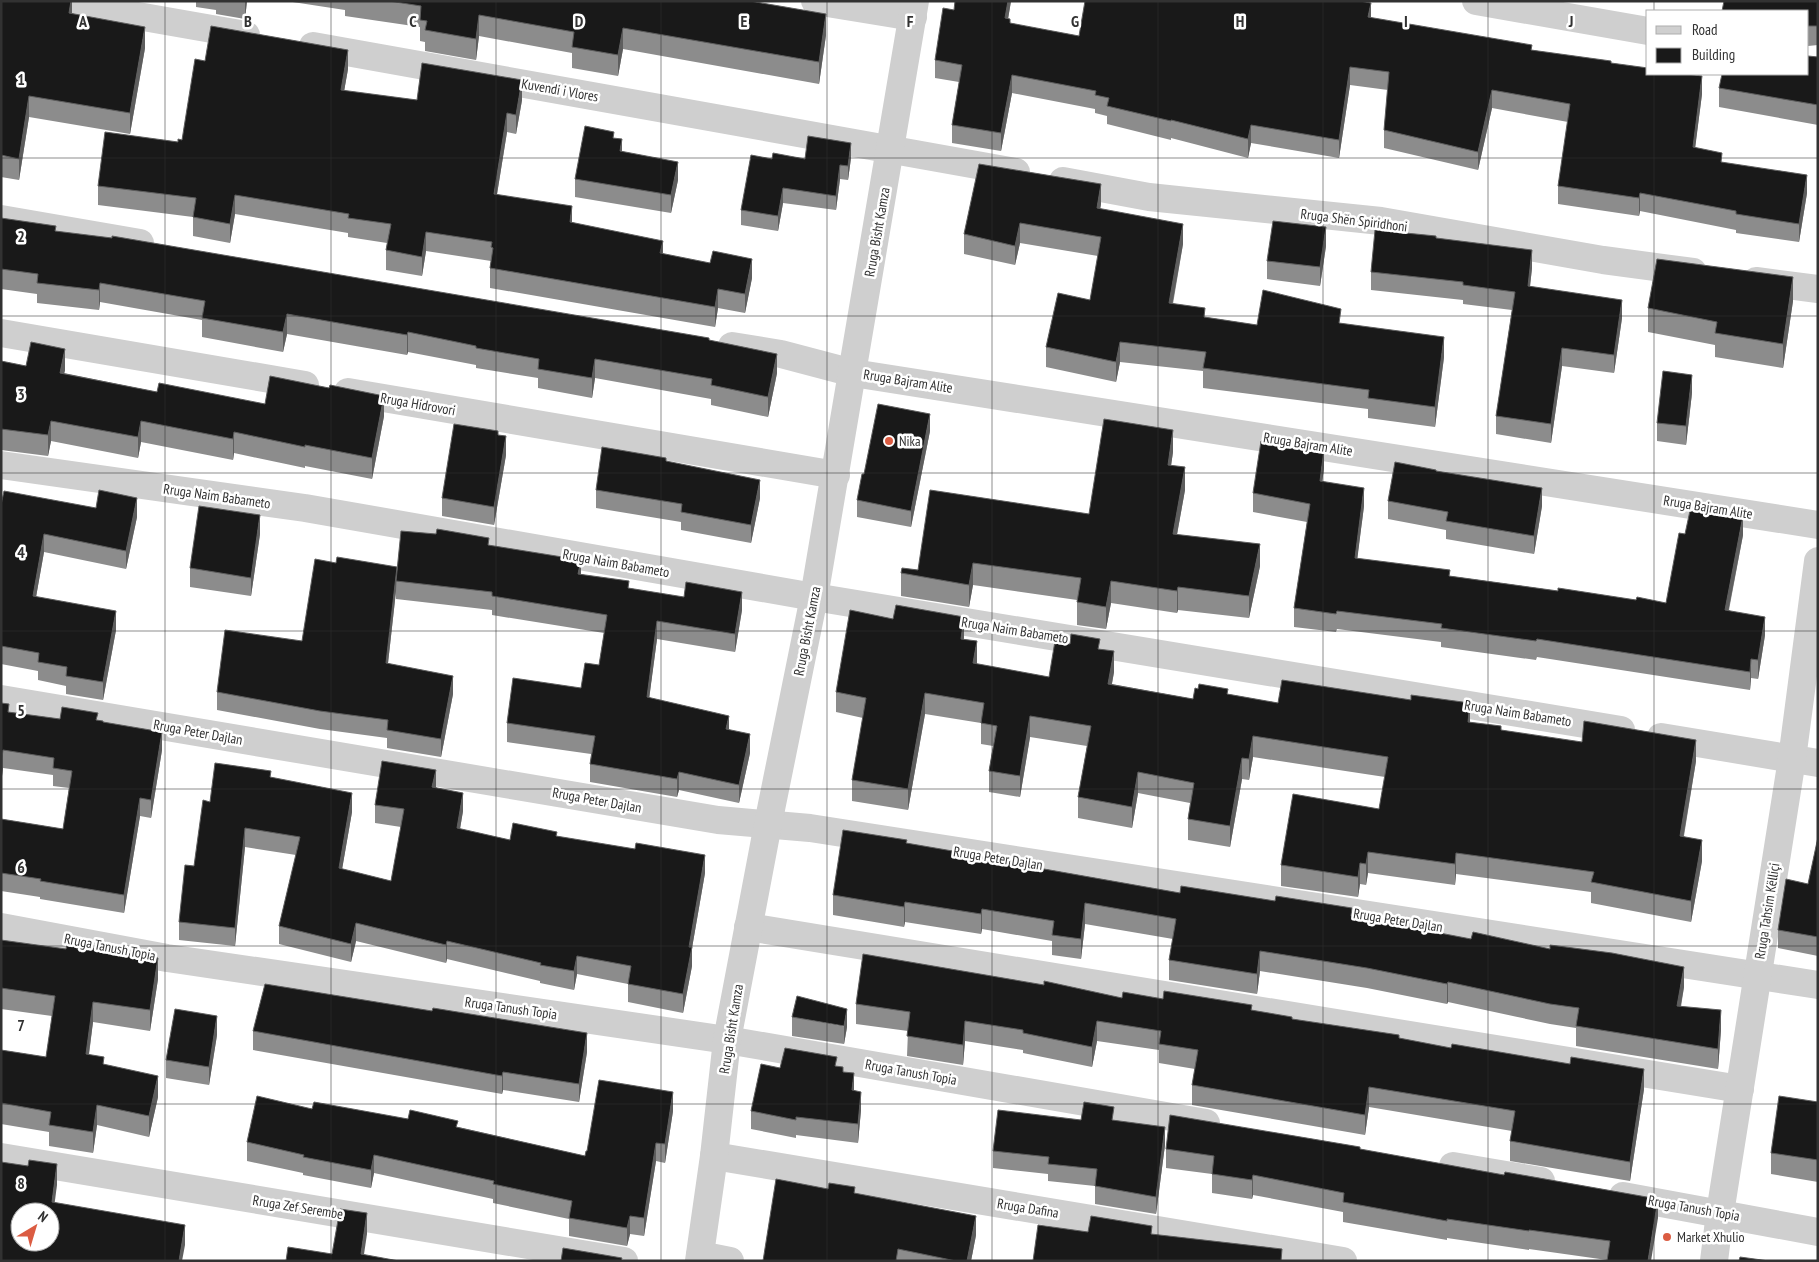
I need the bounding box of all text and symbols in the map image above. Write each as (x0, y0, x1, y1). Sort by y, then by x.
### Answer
legend (1646, 10, 1809, 75)
text: A (78, 11, 88, 31)
text: B (244, 11, 252, 31)
text: C (409, 11, 417, 31)
text: D (575, 11, 584, 31)
text: E (741, 11, 748, 31)
text: F (907, 11, 914, 31)
text: G (1071, 11, 1079, 31)
text: H (1236, 11, 1244, 31)
text: I (1404, 11, 1408, 31)
text: J (1568, 11, 1573, 31)
text: Road (1692, 20, 1718, 39)
text: Building (1692, 45, 1735, 64)
text: 1 (17, 69, 25, 89)
street label: Kuvendi i Vlores (520, 74, 600, 106)
street label: Rruga Bisht Kamza (860, 186, 894, 278)
street label: Rruga Shën Spiridhoni (1299, 205, 1409, 235)
text: 2 (17, 226, 25, 246)
street label: Rruga Bajram Alite (862, 365, 954, 397)
text: 3 (17, 384, 25, 404)
street label: Rruga Hidrovori (379, 389, 457, 419)
street label: Rruga Bajram Alite (1262, 428, 1354, 460)
place label: Nika (899, 432, 921, 450)
marker: Nika (883, 435, 895, 447)
street label: Rruga Naim Babameto (162, 480, 272, 512)
street label: Rruga Bajram Alite (1662, 491, 1754, 523)
text: 4 (17, 542, 25, 562)
street label: Rruga Naim Babameto (561, 545, 671, 581)
street label: Rruga Bisht Kamza (790, 585, 824, 677)
street label: Rruga Naim Babameto (960, 613, 1070, 647)
street label: Rruga Naim Babameto (1463, 696, 1573, 730)
text: 5 (17, 700, 25, 720)
street label: Rruga Peter Dajlan (152, 715, 244, 749)
street label: Rruga Peter Dajlan (551, 783, 643, 817)
street label: Rruga Peter Dajlan (952, 842, 1044, 874)
text: 6 (17, 857, 25, 877)
street label: Rruga Tahsim Këlliçi (1751, 862, 1783, 960)
street label: Rruga Peter Dajlan (1352, 904, 1444, 936)
street label: Rruga Tanush Topia (63, 929, 157, 965)
street label: Rruga Bisht Kamza (715, 983, 747, 1075)
street label: Rruga Tanush Topia (464, 993, 558, 1023)
text: 7 (17, 1015, 25, 1035)
street label: Rruga Tanush Topia (864, 1055, 958, 1089)
text: 8 (17, 1173, 25, 1193)
street label: Rruga Zef Serembe (251, 1191, 345, 1223)
street label: Rruga Tanush Topia (1647, 1191, 1741, 1225)
street label: Rruga Dafina (996, 1194, 1060, 1222)
north arrow (10, 1202, 60, 1252)
text: N (34, 1207, 52, 1226)
place label: Market Xhulio (1677, 1228, 1745, 1246)
marker: Market Xhulio (1661, 1231, 1673, 1243)

